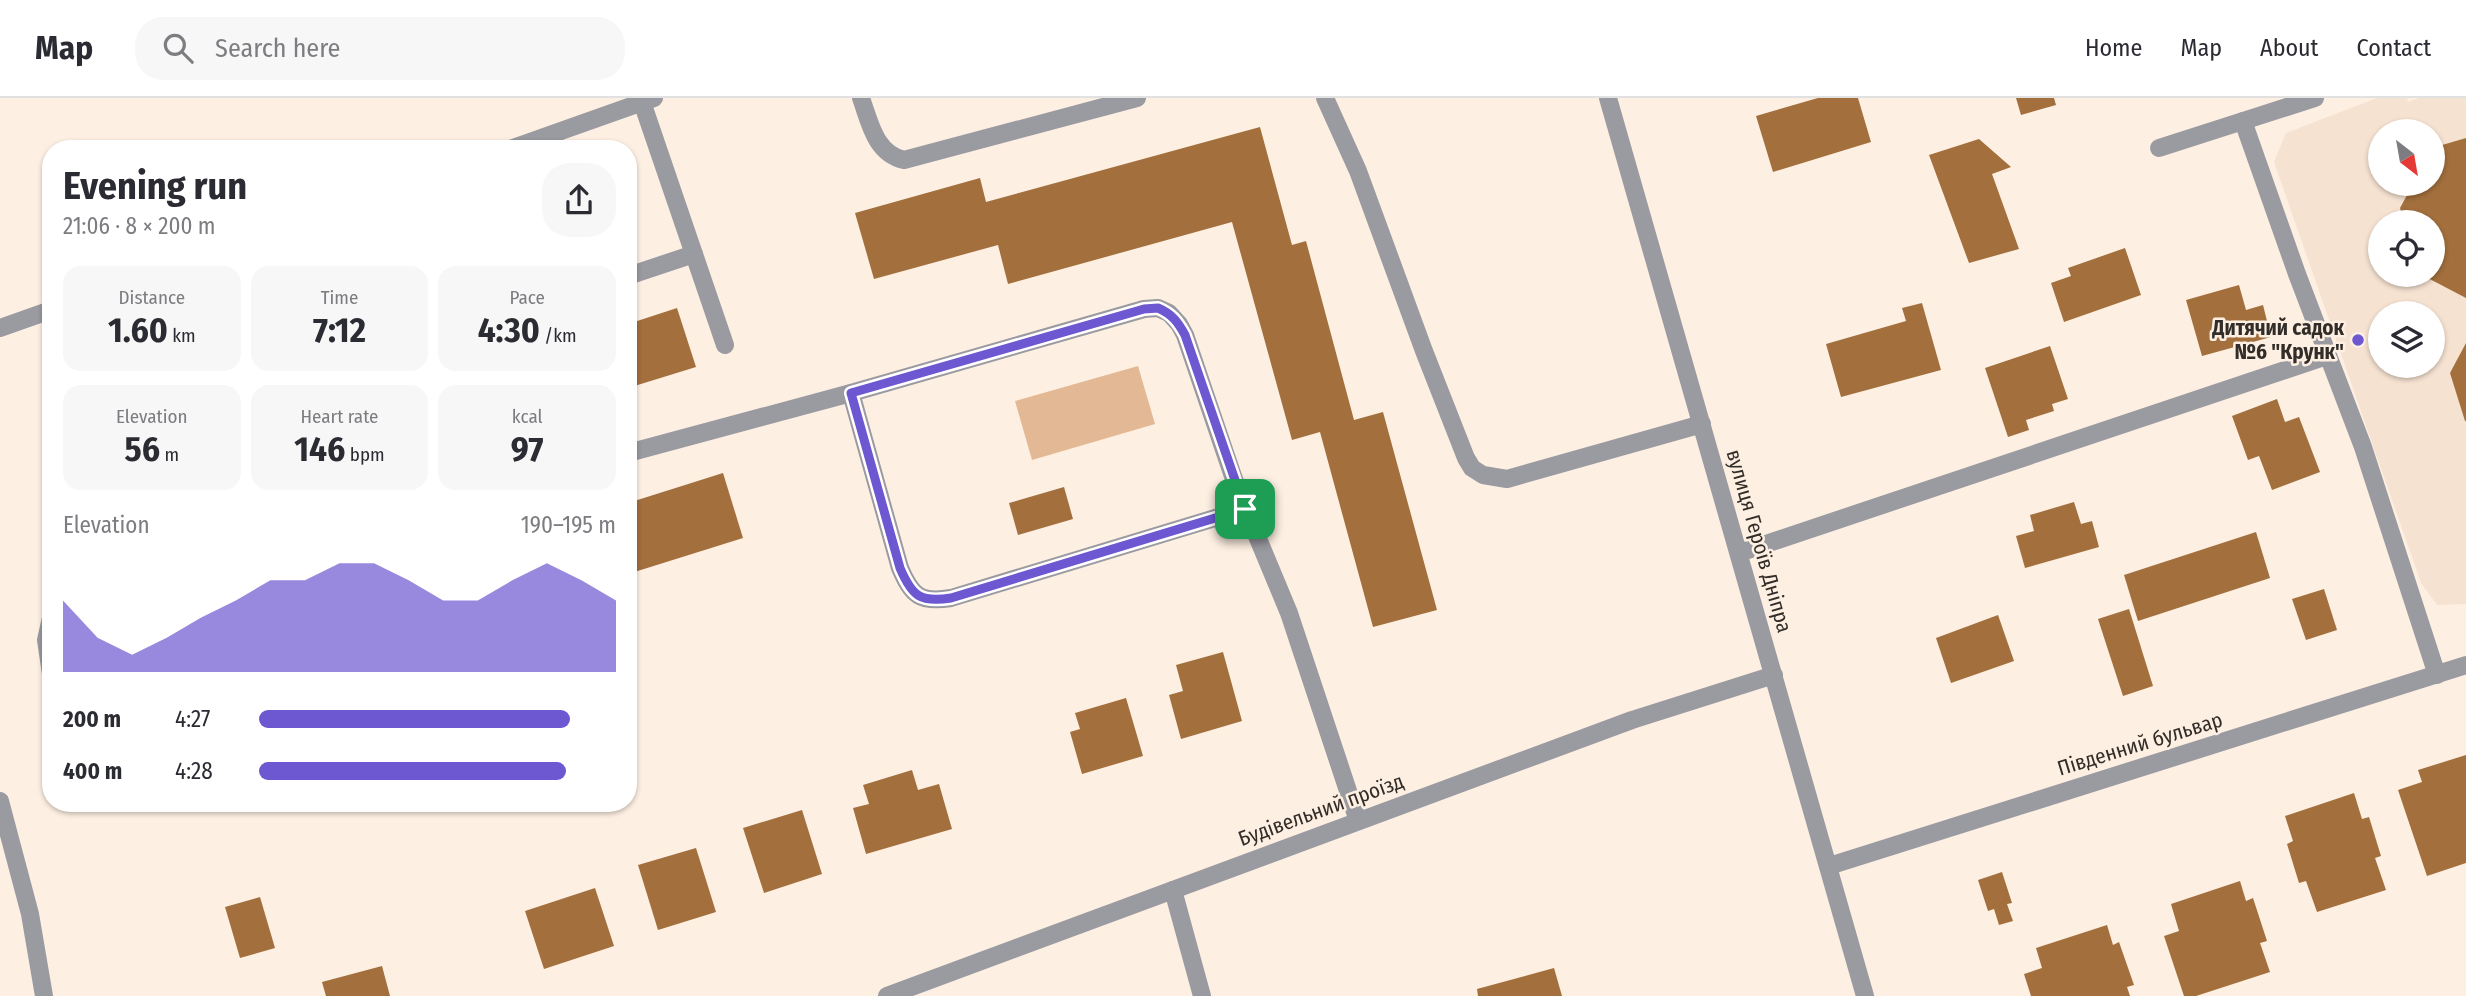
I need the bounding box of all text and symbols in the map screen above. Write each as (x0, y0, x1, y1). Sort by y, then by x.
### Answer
search box (135, 17, 625, 80)
text: Map (35, 28, 93, 68)
icon: search (159, 29, 197, 67)
text: Search here (215, 33, 340, 64)
text: Home (2085, 34, 2142, 62)
text: Map (2180, 34, 2222, 62)
text: About (2260, 34, 2318, 62)
text: Contact (2356, 34, 2431, 62)
north arrow (2368, 119, 2445, 196)
map controls (2368, 119, 2445, 378)
text: Evening run (63, 163, 247, 209)
button: share (542, 163, 616, 237)
button: locate (2368, 210, 2445, 287)
text: 21:06 · 8 × 200 m (63, 212, 216, 240)
text: Distance (119, 286, 185, 309)
text: Time (321, 286, 358, 309)
text: Pace (509, 286, 545, 309)
button: layers (2368, 301, 2445, 378)
text: 1.60 (108, 309, 168, 351)
text: 7:12 (313, 309, 366, 351)
text: 4:30 (478, 309, 540, 351)
place label: Дитячий садок №6 "Крунк" (2211, 315, 2344, 365)
text: km (168, 324, 196, 347)
text: /km (540, 324, 577, 347)
marker: Дитячий садок №6 "Крунк" (2350, 332, 2366, 348)
text: Elevation (116, 405, 188, 428)
text: Heart rate (300, 405, 379, 428)
text: kcal (512, 405, 543, 428)
text: 56 (125, 428, 160, 470)
text: 146 (294, 428, 345, 470)
text: 97 (511, 428, 543, 470)
text: m (160, 443, 179, 466)
text: bpm (345, 443, 385, 466)
street label: вулиця Героїв Дніпра (1720, 446, 1798, 636)
pin (1215, 479, 1275, 539)
icon: arrive (1226, 490, 1264, 528)
text: Elevation (63, 511, 150, 539)
text: 190–195 m (521, 511, 616, 539)
text: 200 m (63, 705, 121, 733)
text: 4:27 (175, 705, 210, 733)
street label: Південний бульвар (2054, 707, 2226, 781)
text: 400 m (63, 757, 122, 785)
text: 4:28 (175, 757, 213, 785)
street label: Будівельний проїзд (1235, 768, 1407, 852)

